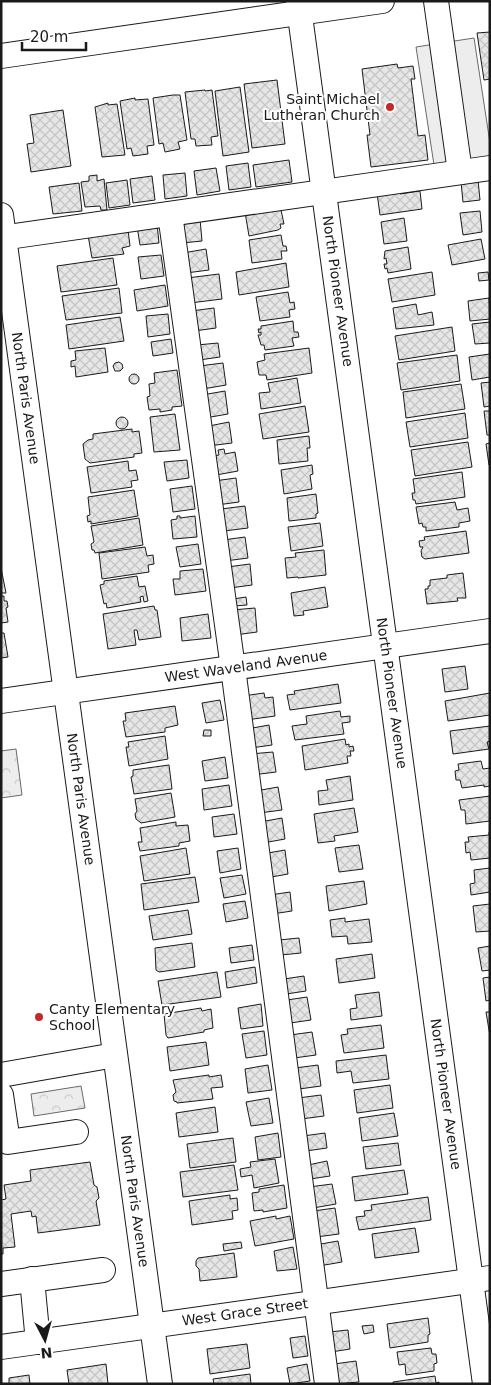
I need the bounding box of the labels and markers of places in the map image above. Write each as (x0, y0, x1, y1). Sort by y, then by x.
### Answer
place label: Saint Michael Lutheran Church (263, 91, 380, 123)
marker: Saint Michael Lutheran Church (384, 101, 396, 113)
place label: Canty Elementary School (49, 1001, 175, 1033)
marker: Canty Elementary School (33, 1011, 45, 1023)

